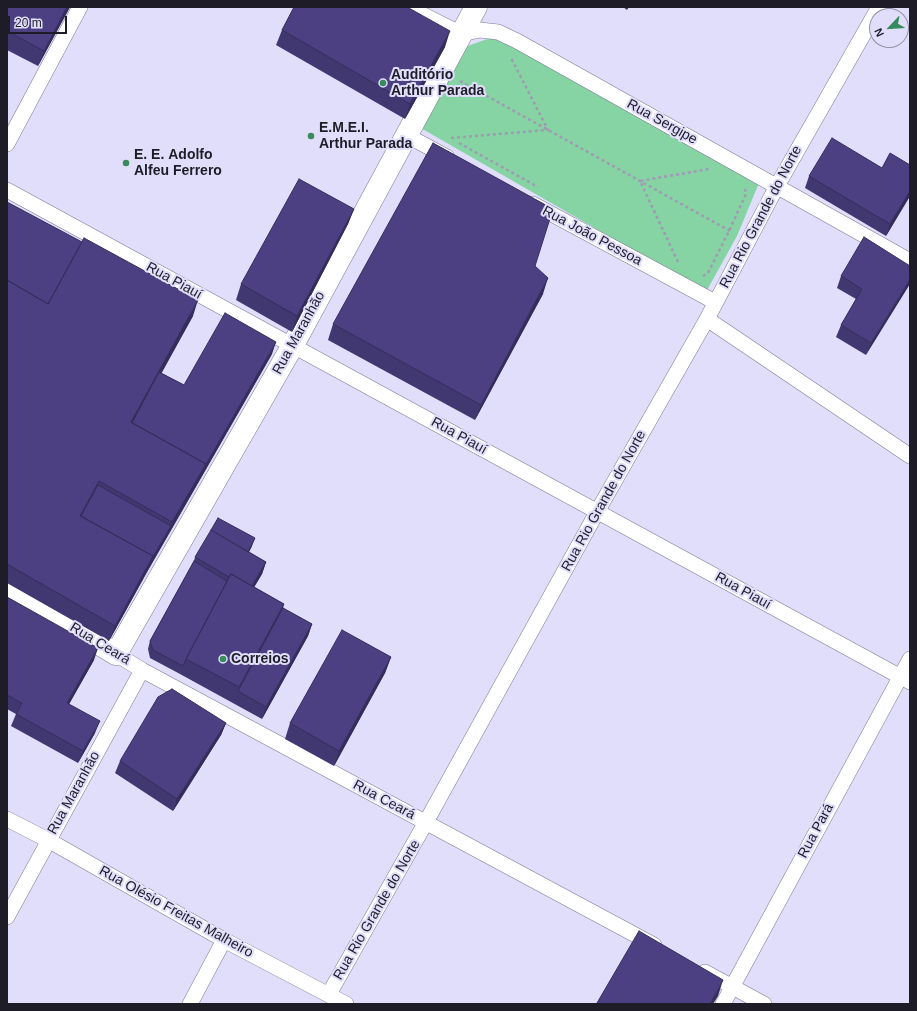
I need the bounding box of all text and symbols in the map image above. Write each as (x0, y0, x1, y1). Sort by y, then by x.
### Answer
scale bar (10, 8, 69, 34)
north arrow (869, 8, 909, 48)
text: 20 m (15, 16, 42, 30)
text: N (872, 27, 886, 39)
place label: Auditório Arthur Parada (391, 67, 484, 100)
marker: Auditório Arthur Parada (378, 78, 388, 88)
street label: Rua Sergipe (624, 96, 700, 148)
place label: E.M.E.I. Arthur Parada (319, 120, 412, 152)
marker: E.M.E.I. Arthur Parada (306, 131, 316, 141)
street label: Rua Rio Grande do Norte (716, 143, 806, 291)
place label: E. E. Adolfo Alfeu Ferrero (134, 147, 222, 180)
marker: E. E. Adolfo Alfeu Ferrero (121, 158, 131, 168)
street label: Rua João Pessoa (539, 203, 645, 269)
street label: Rua Piauí (143, 259, 205, 303)
street label: Rua Maranhão (269, 288, 329, 378)
street label: Rua Piauí (428, 414, 490, 458)
street label: Rua Rio Grande do Norte (558, 428, 650, 574)
street label: Rua Piauí (712, 569, 774, 613)
street label: Rua Ceará (67, 619, 133, 669)
place label: Correios (231, 651, 289, 667)
marker: Correios (218, 654, 228, 664)
street label: Rua Maranhão (44, 748, 104, 838)
street label: Rua Ceará (350, 777, 418, 823)
street label: Rua Pará (795, 801, 837, 861)
street label: Rua Rio Grande do Norte (330, 837, 424, 983)
street label: Rua Olésio Freitas Malheiro (96, 863, 256, 961)

